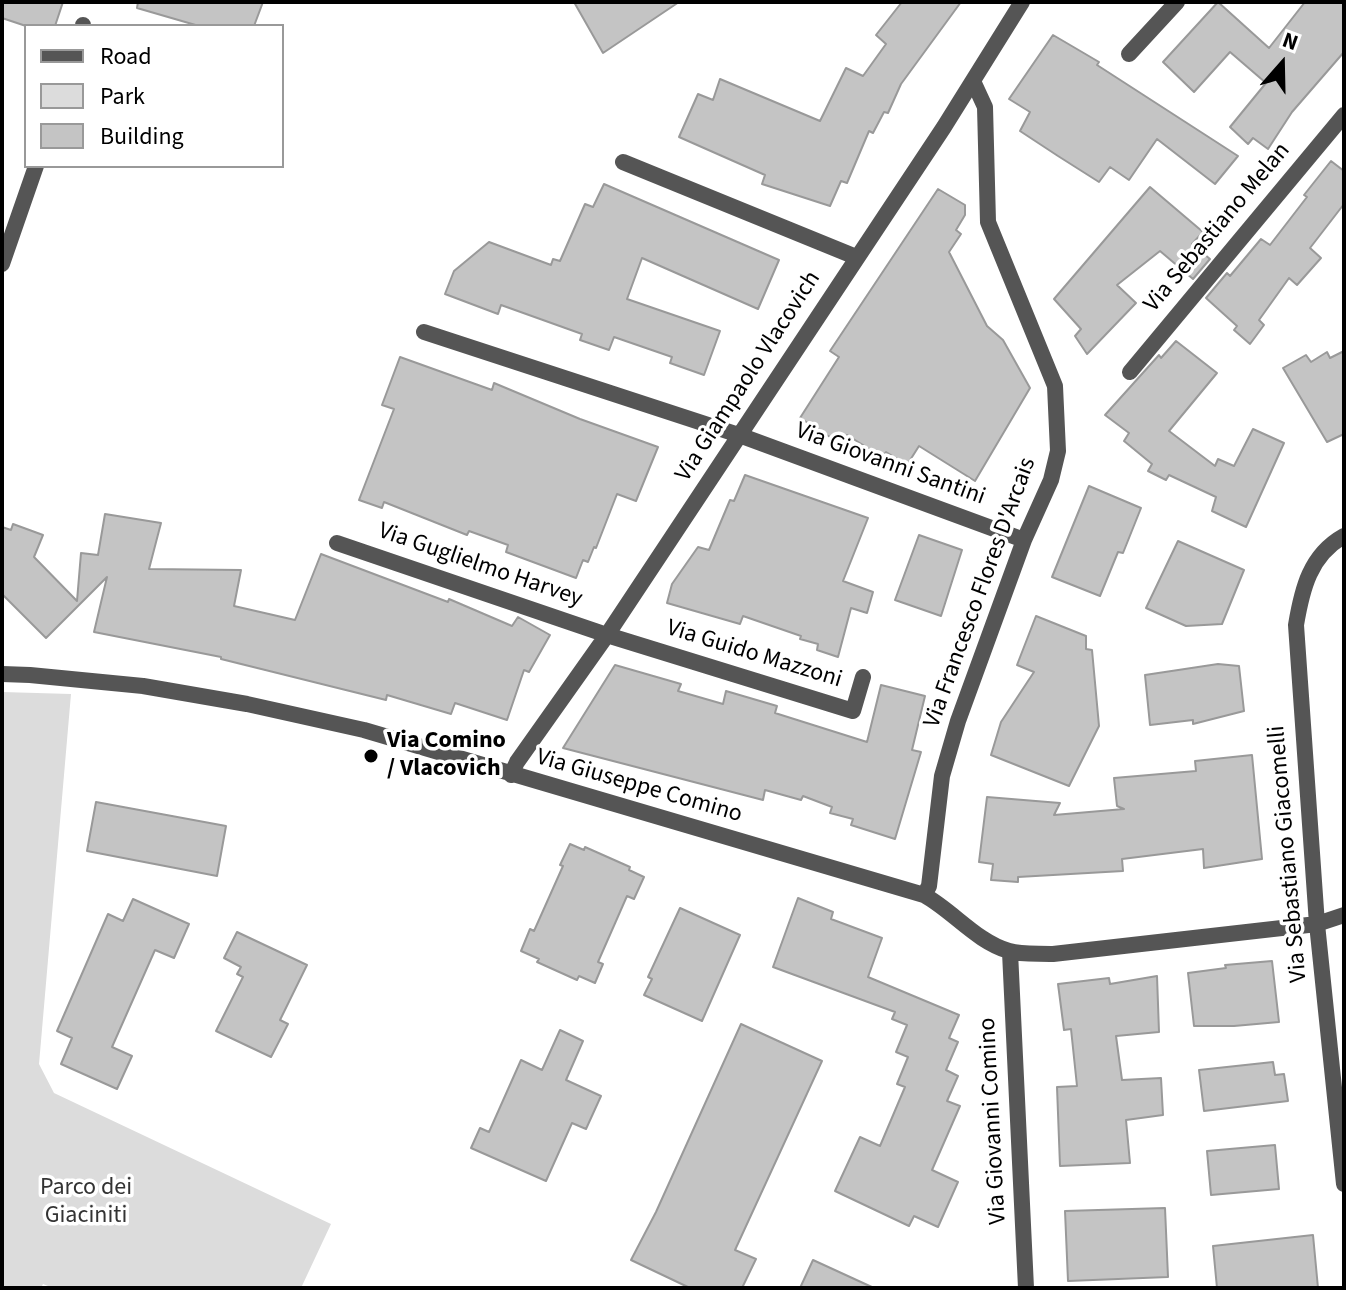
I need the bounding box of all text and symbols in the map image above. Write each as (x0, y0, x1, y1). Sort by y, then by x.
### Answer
legend (24, 24, 284, 168)
north arrow (1242, 24, 1322, 104)
text: N (1278, 24, 1303, 59)
text: Road (100, 39, 152, 74)
text: Park (100, 79, 145, 114)
text: Building (100, 119, 184, 154)
street label: Via Sebastiano Melan (1139, 137, 1297, 319)
street label: Via Giampaolo Vlacovich (670, 266, 828, 488)
street label: Via Giovanni Santini (791, 417, 989, 513)
street label: Via Francesco Flores D'Arcais (919, 454, 1043, 732)
street label: Via Guglielmo Harvey (374, 518, 586, 614)
street label: Via Guido Mazzoni (663, 615, 845, 695)
street label: Via Sebastiano Giacomelli (1263, 724, 1315, 984)
place label: Via Comino / Vlacovich (387, 728, 506, 784)
street label: Via Giuseppe Comino (533, 744, 745, 830)
marker: Via Comino / Vlacovich (362, 747, 380, 765)
street label: Via Giovanni Comino (974, 1017, 1014, 1225)
park label: Parco dei Giaciniti (40, 1175, 132, 1231)

